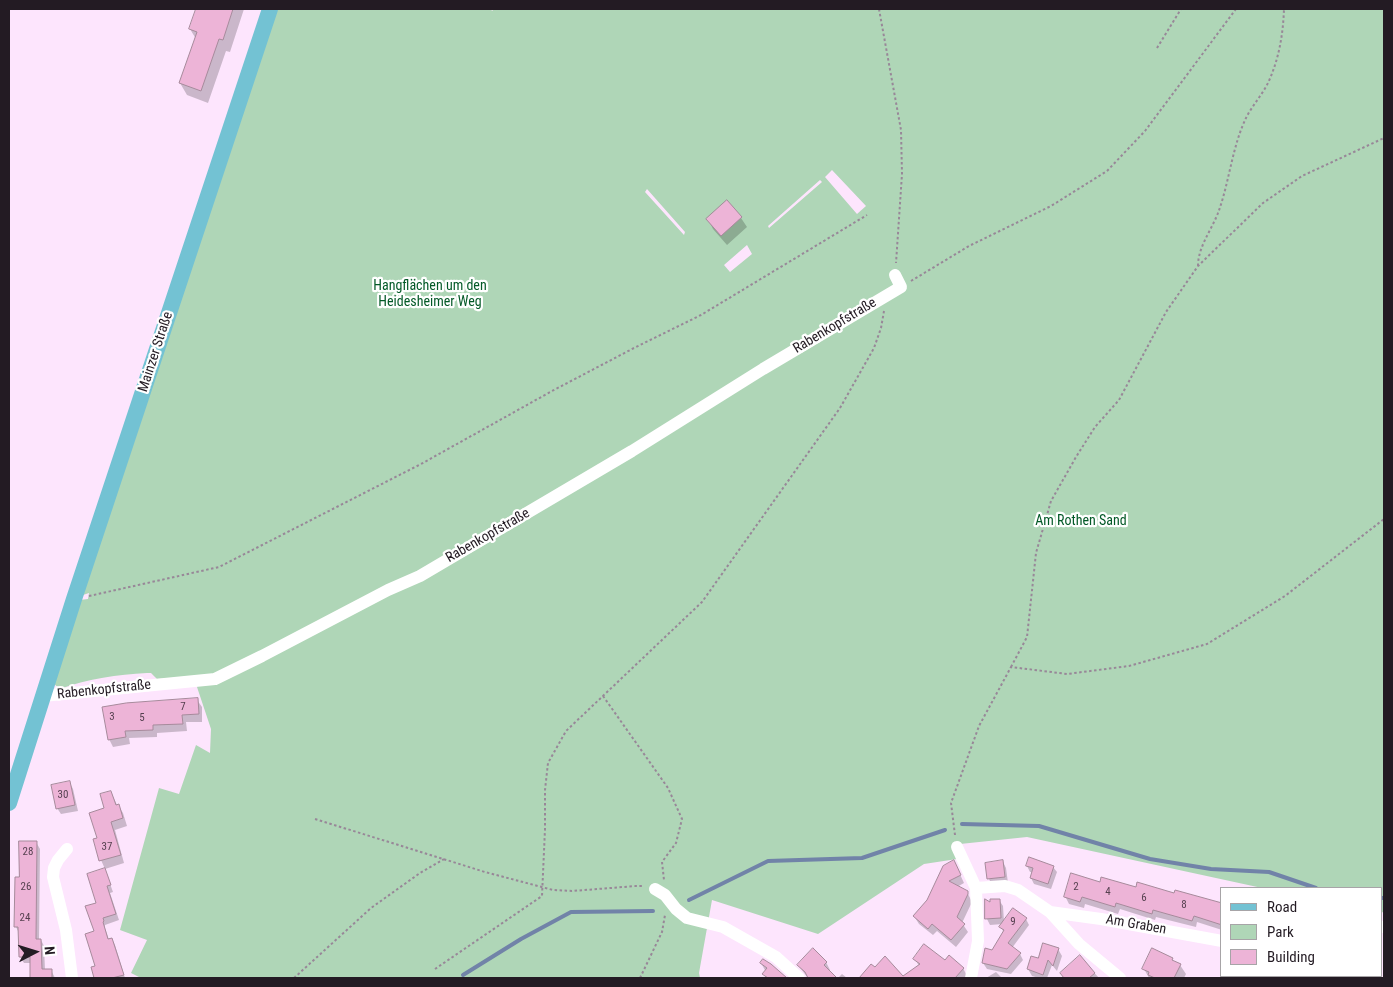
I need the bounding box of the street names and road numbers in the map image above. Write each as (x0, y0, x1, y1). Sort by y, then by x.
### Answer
street label: Rabenkopfstraße (790, 295, 880, 357)
street label: Mainzer Straße (135, 310, 177, 394)
street label: Rabenkopfstraße (443, 505, 533, 567)
street label: Rabenkopfstraße (56, 677, 152, 703)
street label: Am Graben (1104, 911, 1168, 939)

